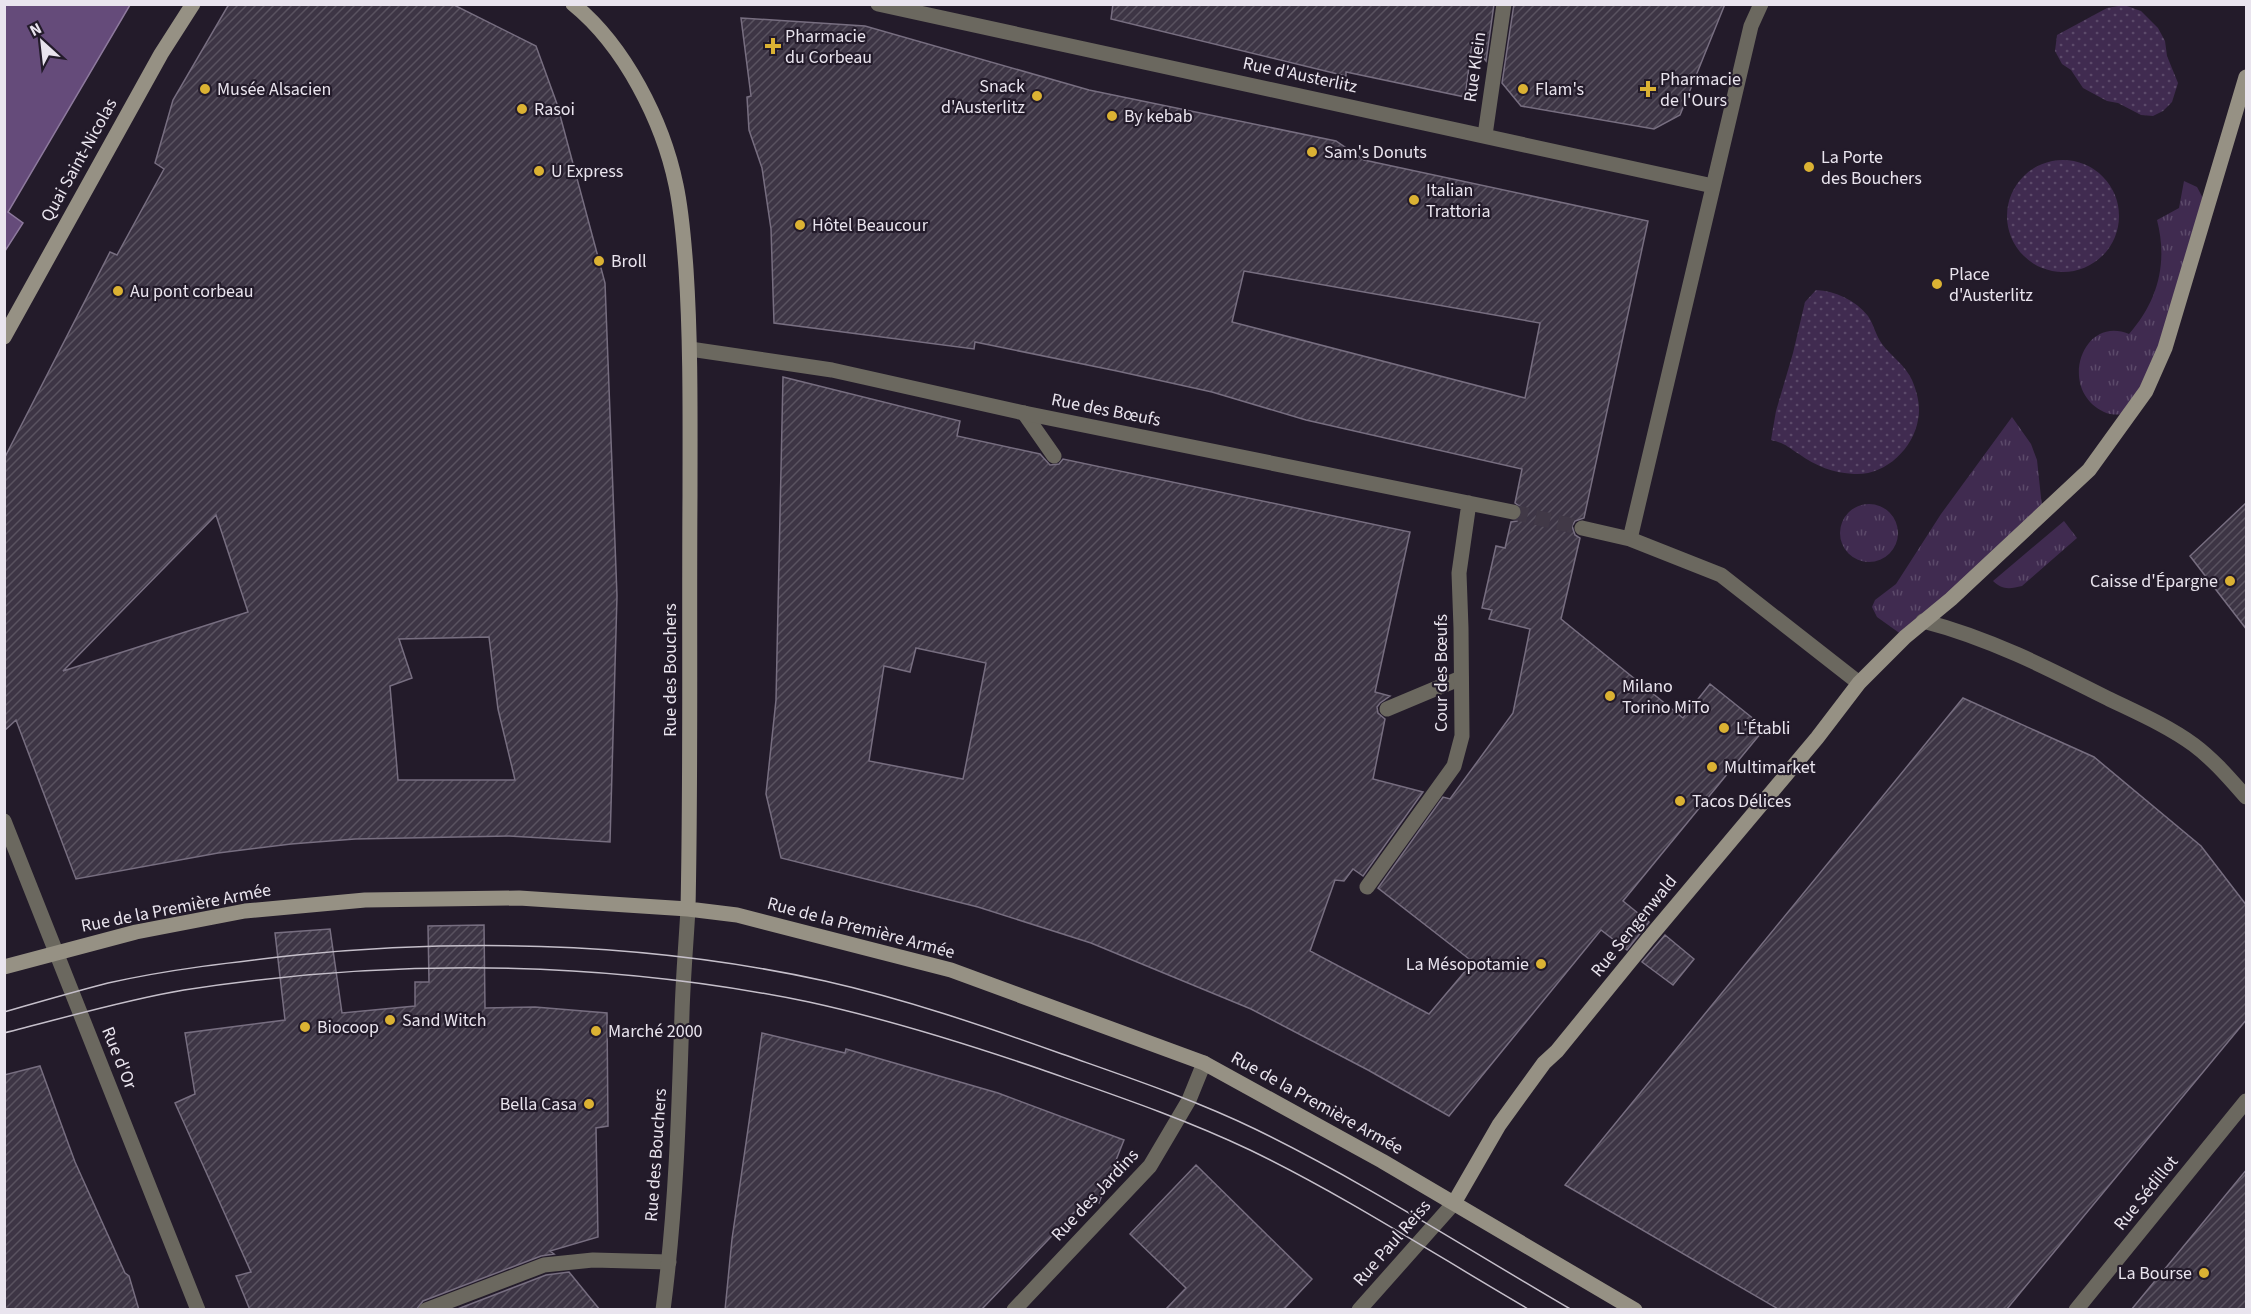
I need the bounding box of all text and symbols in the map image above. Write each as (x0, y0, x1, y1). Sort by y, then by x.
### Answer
north arrow (12, 12, 72, 72)
text: N (26, 17, 45, 42)
place label: Pharmacie du Corbeau (785, 24, 872, 70)
street label: Rue Klein (1458, 30, 1492, 104)
marker: Pharmacie du Corbeau (766, 39, 780, 53)
street label: Rue d'Austerlitz (1240, 51, 1360, 99)
place label: Pharmacie de l'Ours (1660, 67, 1741, 113)
place label: Snack d'Austerlitz (941, 74, 1025, 120)
place label: Musée Alsacien (217, 77, 331, 102)
place label: Flam's (1535, 77, 1584, 102)
marker: Musée Alsacien (198, 82, 212, 96)
marker: Flam's (1516, 82, 1530, 96)
marker: Pharmacie de l'Ours (1641, 82, 1655, 96)
marker: Snack d'Austerlitz (1030, 89, 1044, 103)
street label: Quai Saint-Nicolas (35, 94, 123, 226)
place label: Rasoi (534, 97, 575, 122)
marker: Rasoi (515, 102, 529, 116)
place label: By kebab (1124, 104, 1193, 129)
marker: By kebab (1105, 109, 1119, 123)
place label: Sam's Donuts (1324, 140, 1427, 165)
marker: Sam's Donuts (1305, 145, 1319, 159)
place label: La Porte des Bouchers (1821, 145, 1922, 191)
place label: U Express (551, 159, 623, 184)
marker: La Porte des Bouchers (1802, 160, 1816, 174)
marker: U Express (532, 164, 546, 178)
place label: Italian Trattoria (1426, 178, 1491, 224)
marker: Italian Trattoria (1407, 193, 1421, 207)
place label: Hôtel Beaucour (812, 213, 929, 238)
marker: Hôtel Beaucour (793, 218, 807, 232)
place label: Broll (611, 249, 647, 274)
marker: Broll (592, 254, 606, 268)
place label: Place d'Austerlitz (1949, 262, 2033, 308)
marker: Place d'Austerlitz (1930, 277, 1944, 291)
place label: Au pont corbeau (130, 279, 254, 304)
marker: Au pont corbeau (111, 284, 125, 298)
street label: Rue des Bœufs (1049, 387, 1163, 433)
place label: Caisse d'Épargne (2090, 569, 2218, 594)
marker: Caisse d'Épargne (2223, 574, 2237, 588)
street label: Rue des Bouchers (658, 603, 683, 737)
street label: Cour des Bœufs (1429, 614, 1454, 732)
place label: Milano Torino MiTo (1622, 674, 1710, 720)
marker: Milano Torino MiTo (1603, 689, 1617, 703)
place label: L'Établi (1736, 716, 1790, 741)
marker: L'Établi (1717, 721, 1731, 735)
place label: Multimarket (1724, 755, 1816, 780)
marker: Multimarket (1705, 760, 1719, 774)
place label: Tacos Délices (1692, 789, 1791, 814)
marker: Tacos Délices (1673, 794, 1687, 808)
street label: Rue Sengenwald (1585, 870, 1683, 982)
street label: Rue de la Première Armée (79, 877, 273, 939)
street label: Rue de la Première Armée (764, 891, 958, 965)
place label: La Mésopotamie (1406, 952, 1529, 977)
marker: La Mésopotamie (1534, 957, 1548, 971)
place label: Sand Witch (402, 1008, 487, 1033)
marker: Sand Witch (383, 1013, 397, 1027)
place label: Biocoop (317, 1015, 379, 1040)
place label: Marché 2000 (608, 1019, 703, 1044)
marker: Biocoop (298, 1020, 312, 1034)
street label: Rue d'Or (95, 1023, 143, 1094)
marker: Marché 2000 (589, 1024, 603, 1038)
street label: Rue de la Première Armée (1226, 1045, 1408, 1161)
street label: Rue des Bouchers (639, 1088, 673, 1222)
place label: Bella Casa (500, 1092, 577, 1117)
marker: Bella Casa (582, 1097, 596, 1111)
street label: Rue des Jardins (1046, 1143, 1144, 1247)
street label: Rue Sédillot (2108, 1150, 2184, 1236)
street label: Rue Paul Reiss (1347, 1194, 1437, 1292)
place label: La Bourse (2118, 1261, 2192, 1286)
marker: La Bourse (2197, 1266, 2211, 1280)

